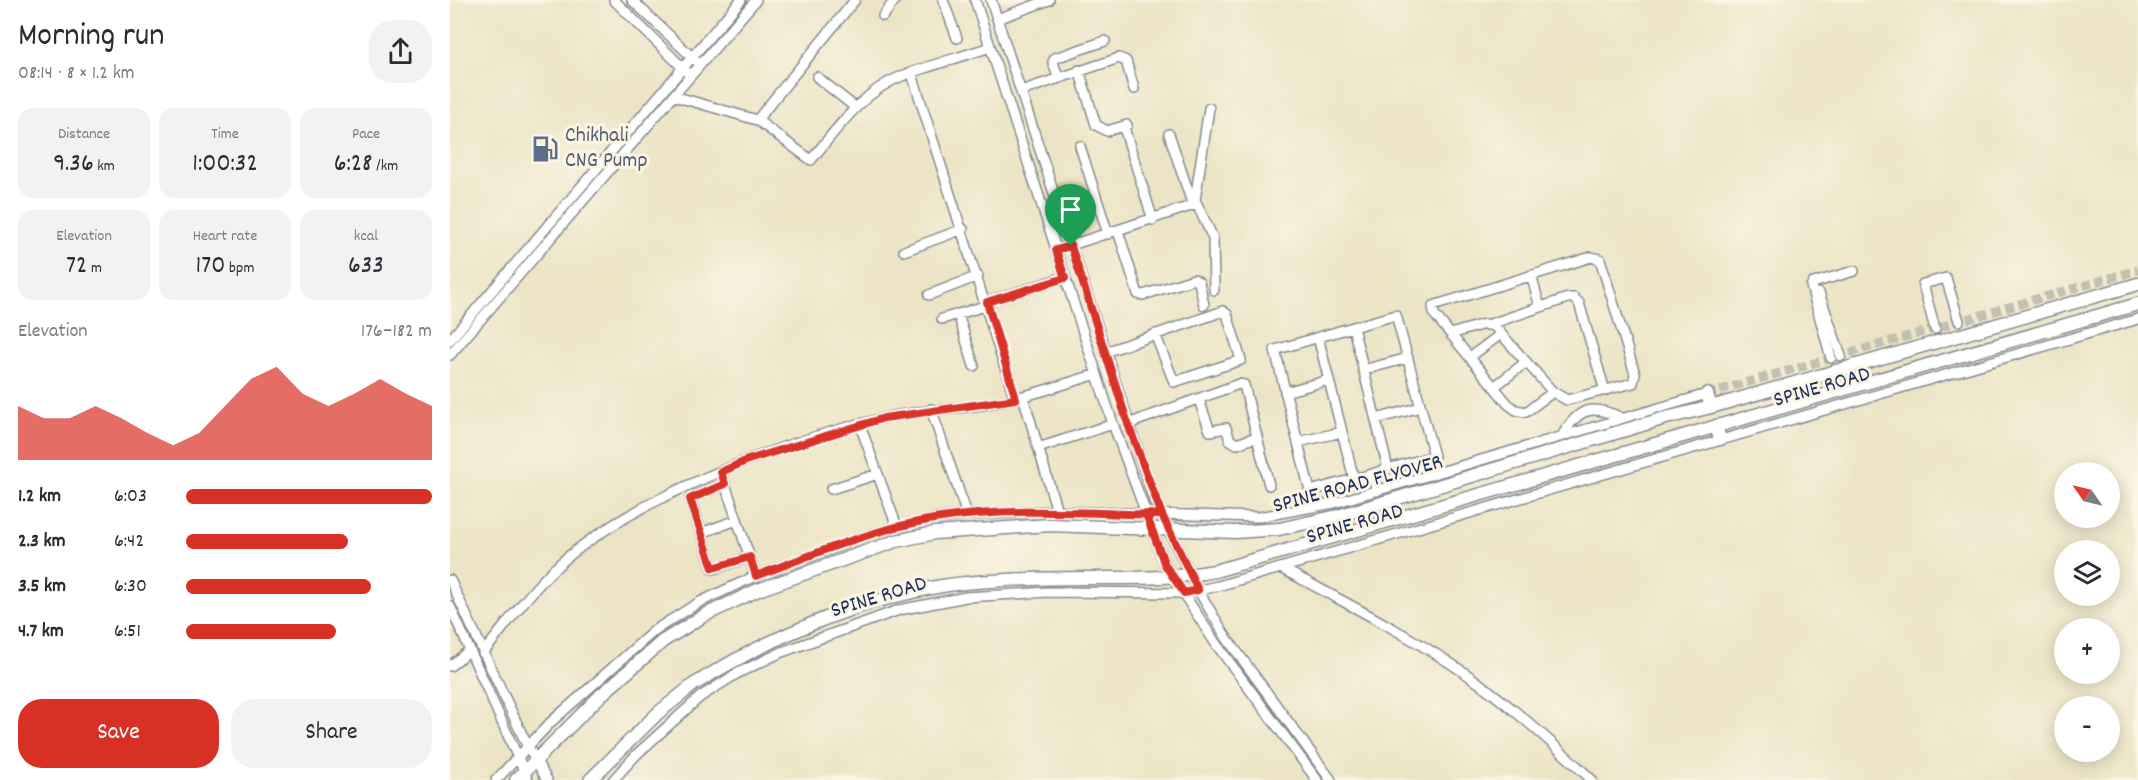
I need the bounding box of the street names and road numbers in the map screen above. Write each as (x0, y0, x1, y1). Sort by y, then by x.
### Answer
street label: SPINE ROAD (1770, 359, 1874, 417)
street label: SPINE ROAD FLYOVER (1269, 447, 1447, 523)
street label: SPINE ROAD (1303, 496, 1407, 554)
street label: SPINE ROAD (827, 569, 931, 627)

